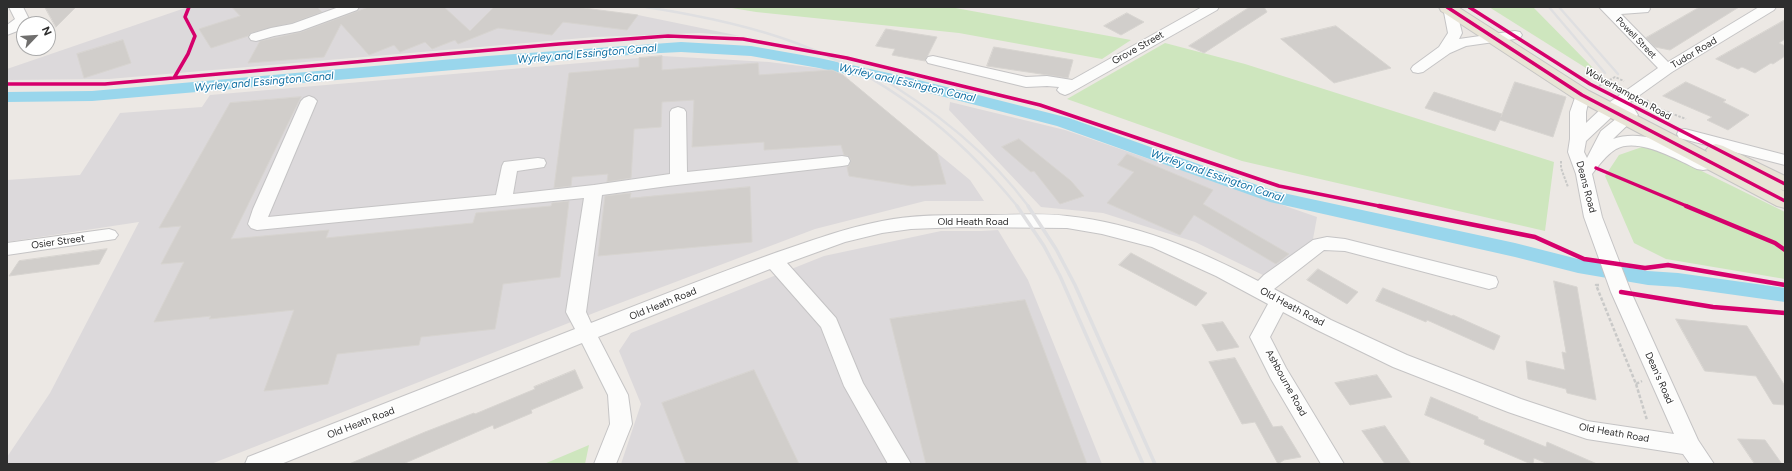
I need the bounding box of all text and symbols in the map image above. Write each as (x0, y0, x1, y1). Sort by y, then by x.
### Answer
street label: Powell Street (1614, 15, 1658, 61)
north arrow (16, 16, 56, 56)
text: N (39, 25, 54, 38)
street label: Grove Street (1110, 29, 1166, 67)
street label: Tudor Road (1669, 35, 1719, 71)
water label: Wyrley and Essington Canal (517, 41, 657, 67)
water label: Wyrley and Essington Canal (837, 61, 977, 105)
street label: Wolverhampton Road (1583, 65, 1673, 123)
water label: Wyrley and Essington Canal (194, 69, 334, 95)
water label: Wyrley and Essington Canal (1149, 147, 1285, 205)
street label: Deans Road (1573, 160, 1599, 214)
street label: Old Heath Road (937, 216, 1009, 228)
street label: Osier Street (30, 232, 86, 252)
street label: Old Heath Road (628, 285, 698, 323)
street label: Old Heath Road (1258, 285, 1326, 329)
street label: Ashbourne Road (1263, 348, 1309, 418)
street label: Dean's Road (1642, 350, 1676, 406)
street label: Old Heath Road (326, 405, 396, 441)
street label: Old Heath Road (1578, 421, 1650, 445)

